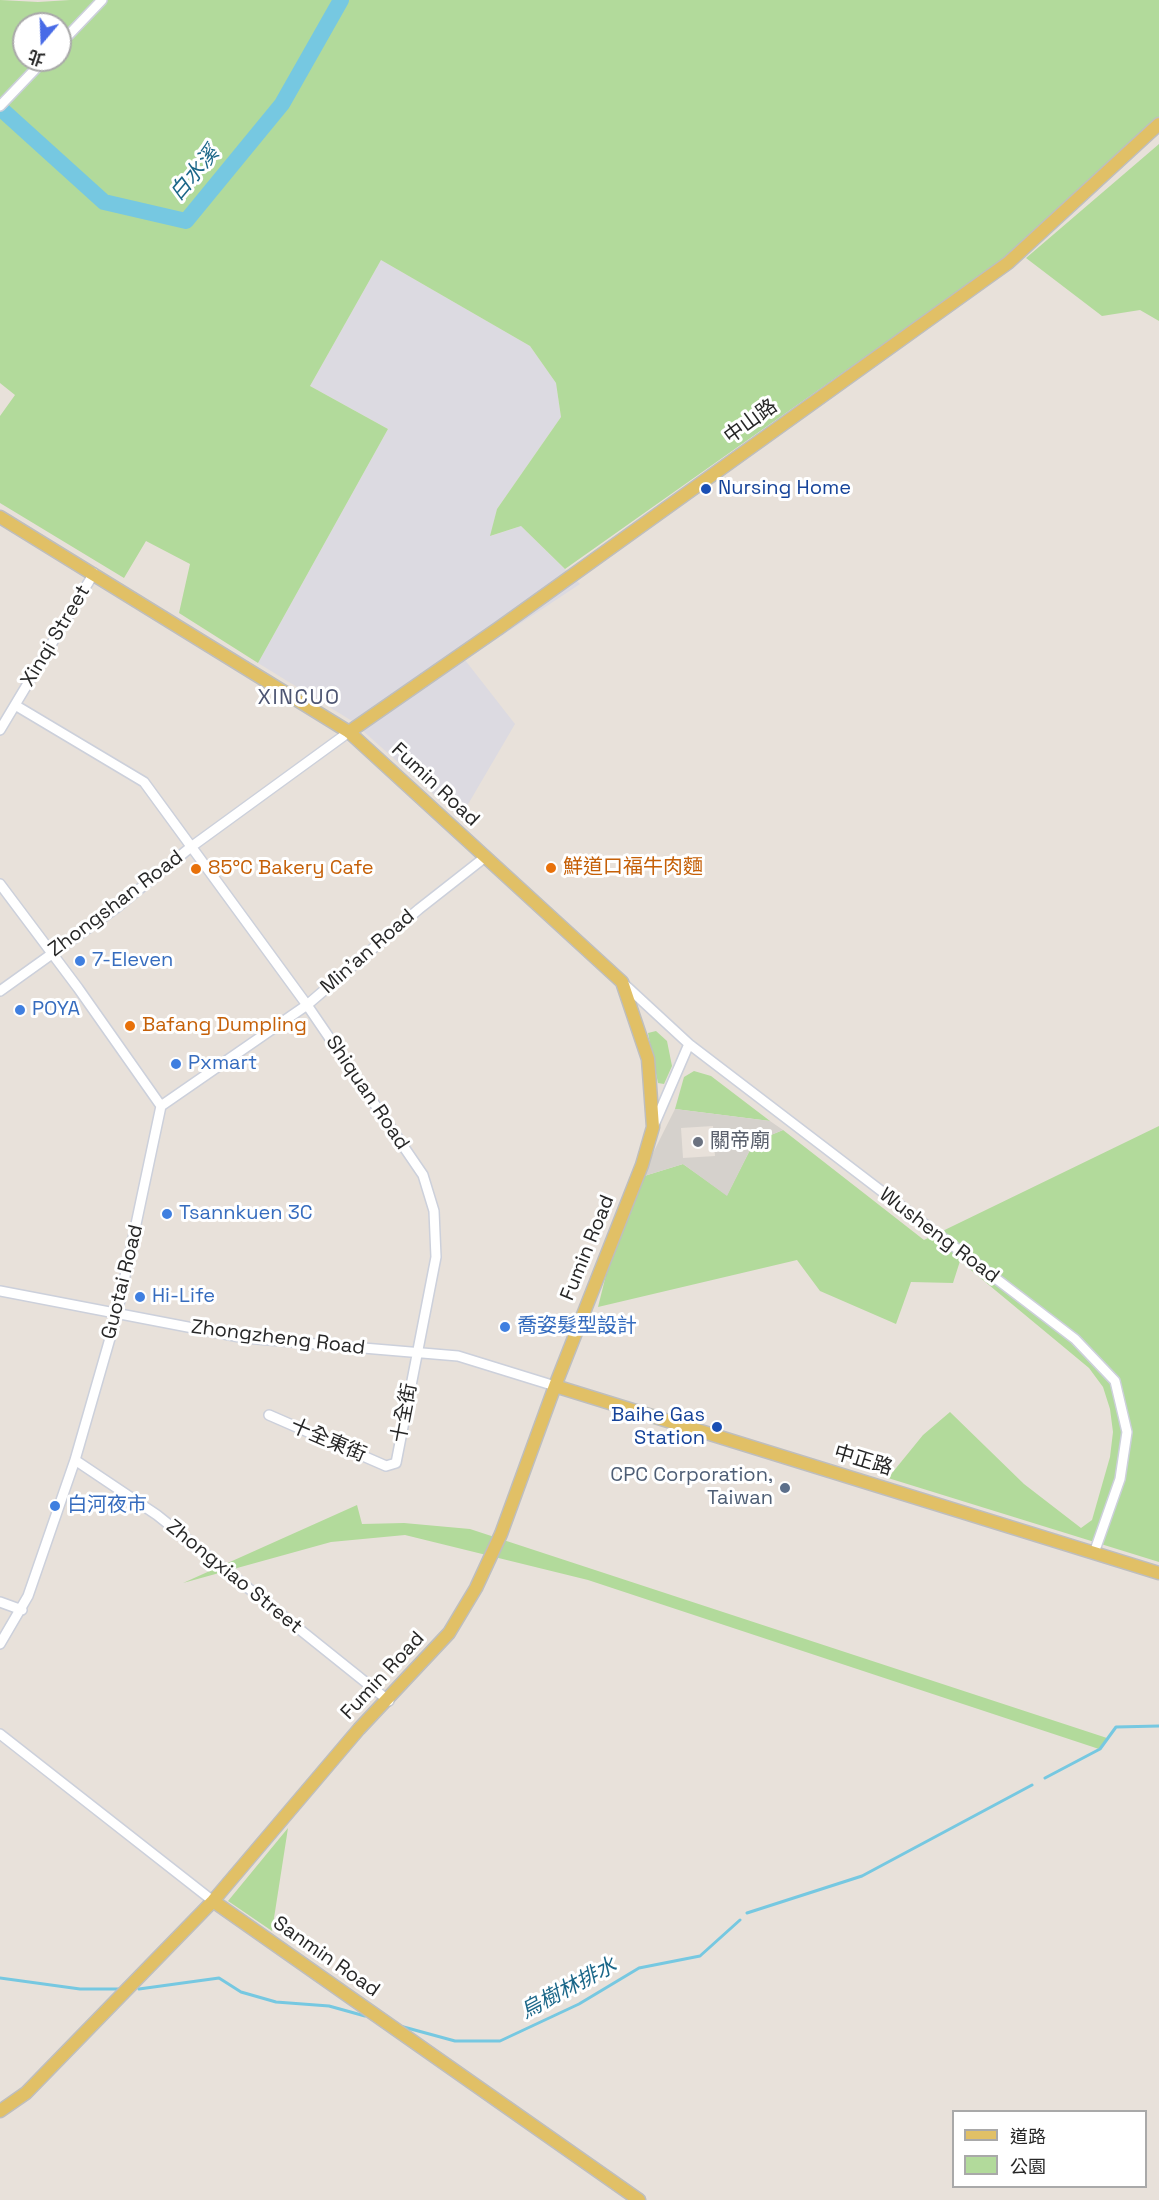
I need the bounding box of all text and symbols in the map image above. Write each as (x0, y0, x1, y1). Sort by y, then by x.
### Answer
north arrow (12, 12, 72, 72)
text: 北 (26, 45, 48, 70)
water label: 白水溪 (165, 142, 225, 206)
street label: 中山路 (720, 395, 782, 449)
place label: Nursing Home (718, 477, 851, 501)
marker: Nursing Home (699, 482, 713, 496)
street label: Xinqi Street (16, 581, 96, 691)
district label: XINCUO (258, 685, 340, 711)
street label: Fumin Road (386, 738, 484, 832)
street label: Zhongshan Road (44, 846, 188, 962)
place label: 鮮道口福牛肉麵 (563, 856, 703, 880)
place label: 85°C Bakery Cafe (208, 857, 374, 881)
marker: 鮮道口福牛肉麵 (544, 861, 558, 875)
marker: 85°C Bakery Cafe (189, 862, 203, 876)
street label: Min’an Road (316, 905, 420, 999)
place label: 7-Eleven (92, 949, 173, 973)
marker: 7-Eleven (73, 954, 87, 968)
place label: POYA (32, 998, 80, 1022)
marker: POYA (13, 1003, 27, 1017)
place label: Bafang Dumpling (142, 1014, 307, 1038)
marker: Bafang Dumpling (123, 1019, 137, 1033)
street label: Shiquan Road (320, 1031, 414, 1155)
place label: Pxmart (188, 1052, 257, 1076)
marker: Pxmart (169, 1057, 183, 1071)
place label: 關帝廟 (710, 1130, 770, 1154)
marker: 關帝廟 (691, 1135, 705, 1149)
street label: Wusheng Road (874, 1183, 1004, 1289)
street label: Fumin Road (556, 1192, 620, 1304)
place label: Tsannkuen 3C (179, 1202, 313, 1226)
marker: Tsannkuen 3C (160, 1207, 174, 1221)
street label: Guotai Road (97, 1222, 149, 1342)
place label: Hi-Life (152, 1285, 215, 1309)
marker: Hi-Life (133, 1290, 147, 1304)
street label: Zhongzheng Road (190, 1315, 366, 1361)
place label: 喬姿髮型設計 (517, 1315, 637, 1339)
marker: 喬姿髮型設計 (498, 1320, 512, 1334)
street label: 十全街 (387, 1381, 423, 1445)
place label: Baihe Gas Station (611, 1404, 705, 1451)
street label: 十全東街 (286, 1414, 370, 1468)
marker: Baihe Gas Station (710, 1420, 724, 1434)
street label: 中正路 (831, 1441, 895, 1481)
place label: CPC Corporation, Taiwan (610, 1464, 773, 1511)
marker: CPC Corporation, Taiwan (778, 1481, 792, 1495)
place label: 白河夜市 (67, 1494, 147, 1518)
marker: 白河夜市 (48, 1499, 62, 1513)
street label: Zhongxiao Street (161, 1515, 307, 1639)
street label: Fumin Road (336, 1627, 430, 1725)
street label: Sanmin Road (268, 1911, 384, 2003)
water label: 烏樹林排水 (517, 1953, 621, 2025)
legend (952, 2110, 1147, 2188)
text: 道路 (1010, 2125, 1046, 2148)
text: 公園 (1010, 2155, 1046, 2178)

